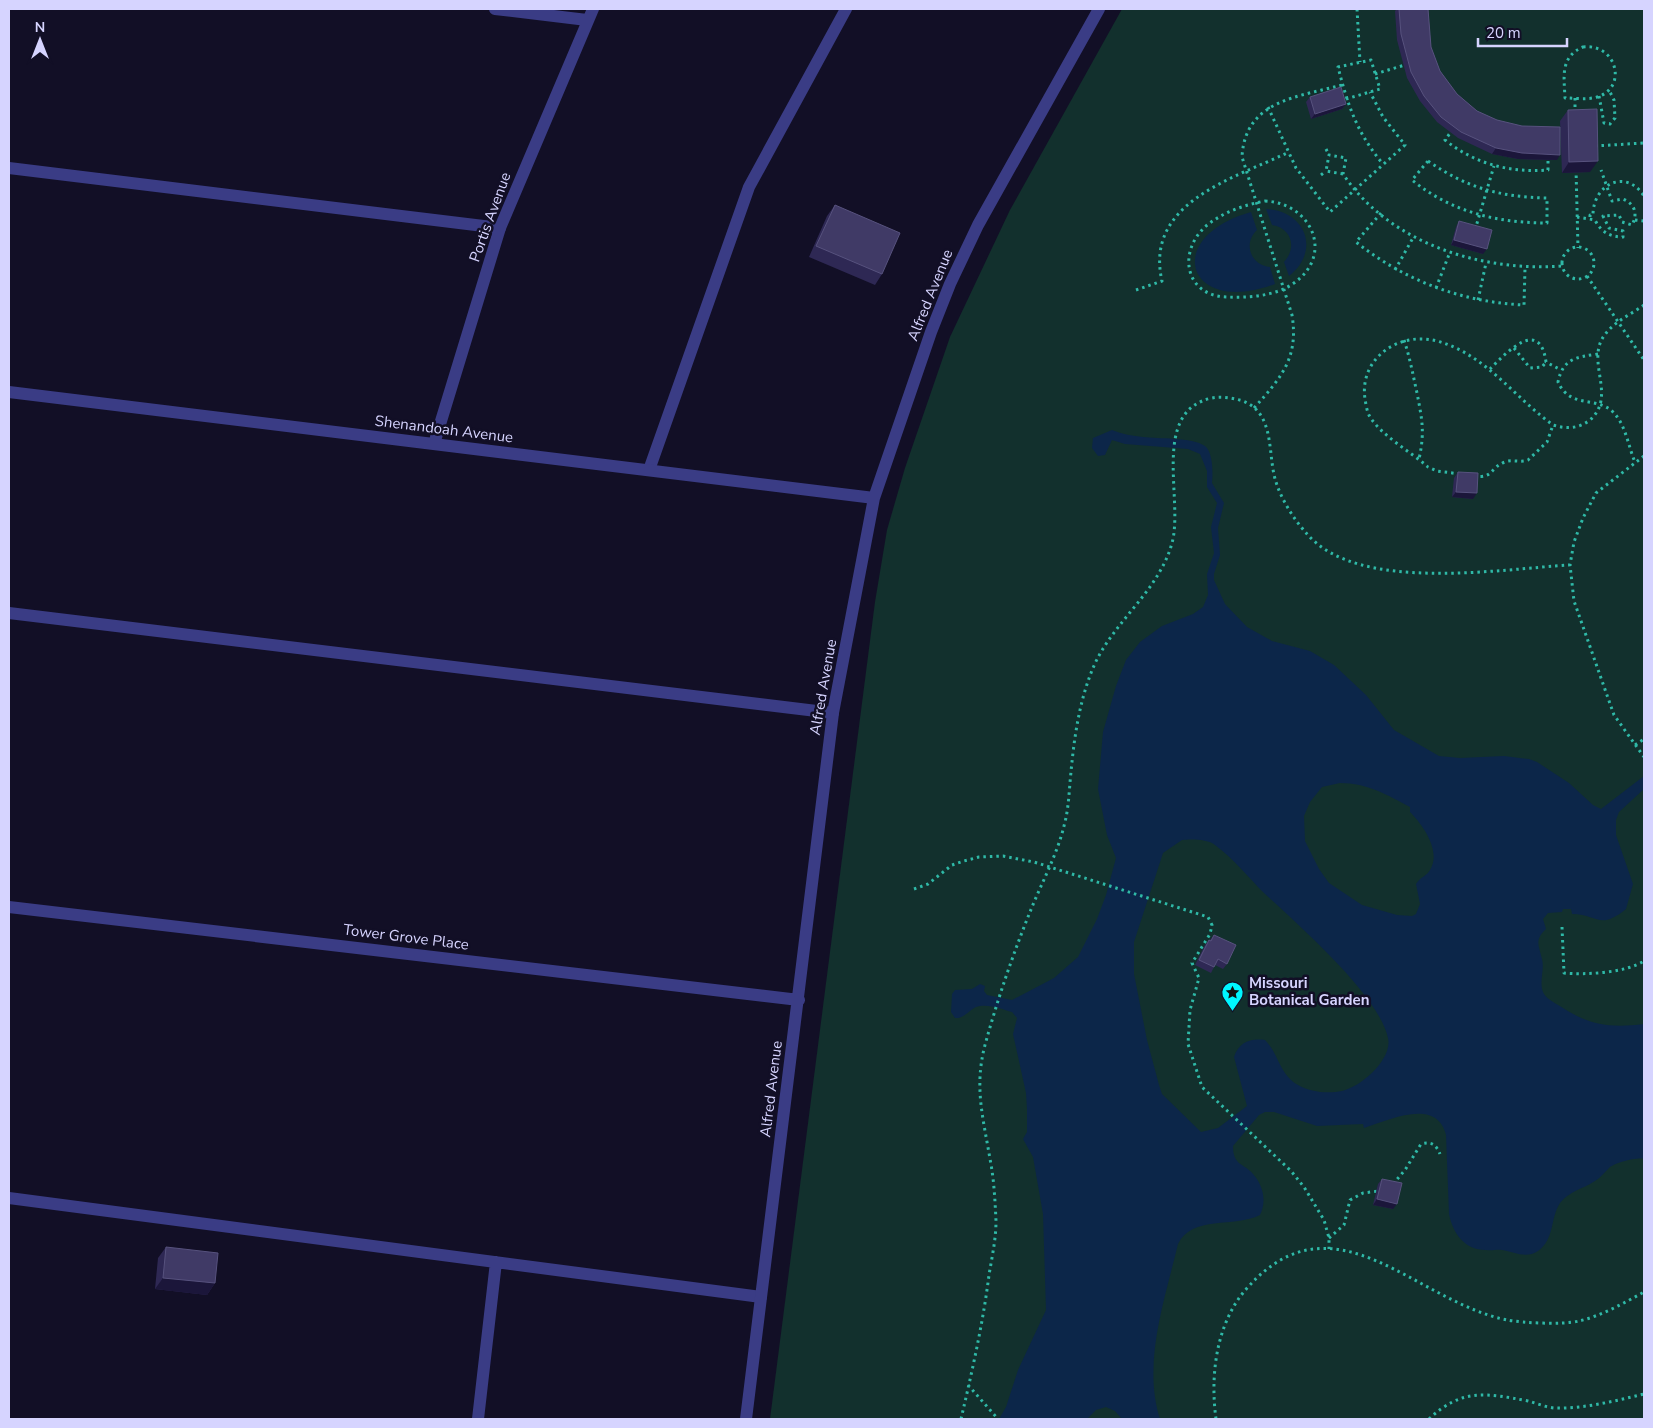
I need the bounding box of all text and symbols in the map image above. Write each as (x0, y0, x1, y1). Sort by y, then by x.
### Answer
north arrow (15, 15, 65, 65)
scale bar (1478, 15, 1567, 47)
text: N (35, 18, 45, 37)
text: 20 m (1486, 23, 1521, 43)
street label: Portis Avenue (465, 169, 515, 265)
street label: Alfred Avenue (903, 246, 957, 344)
street label: Shenandoah Avenue (374, 411, 514, 447)
street label: Alfred Avenue (805, 637, 841, 737)
street label: Tower Grove Place (342, 919, 470, 955)
place label: Missouri Botanical Garden (1249, 973, 1369, 1010)
place icon: Missouri Botanical Garden (1221, 980, 1245, 1011)
street label: Alfred Avenue (755, 1040, 787, 1138)

